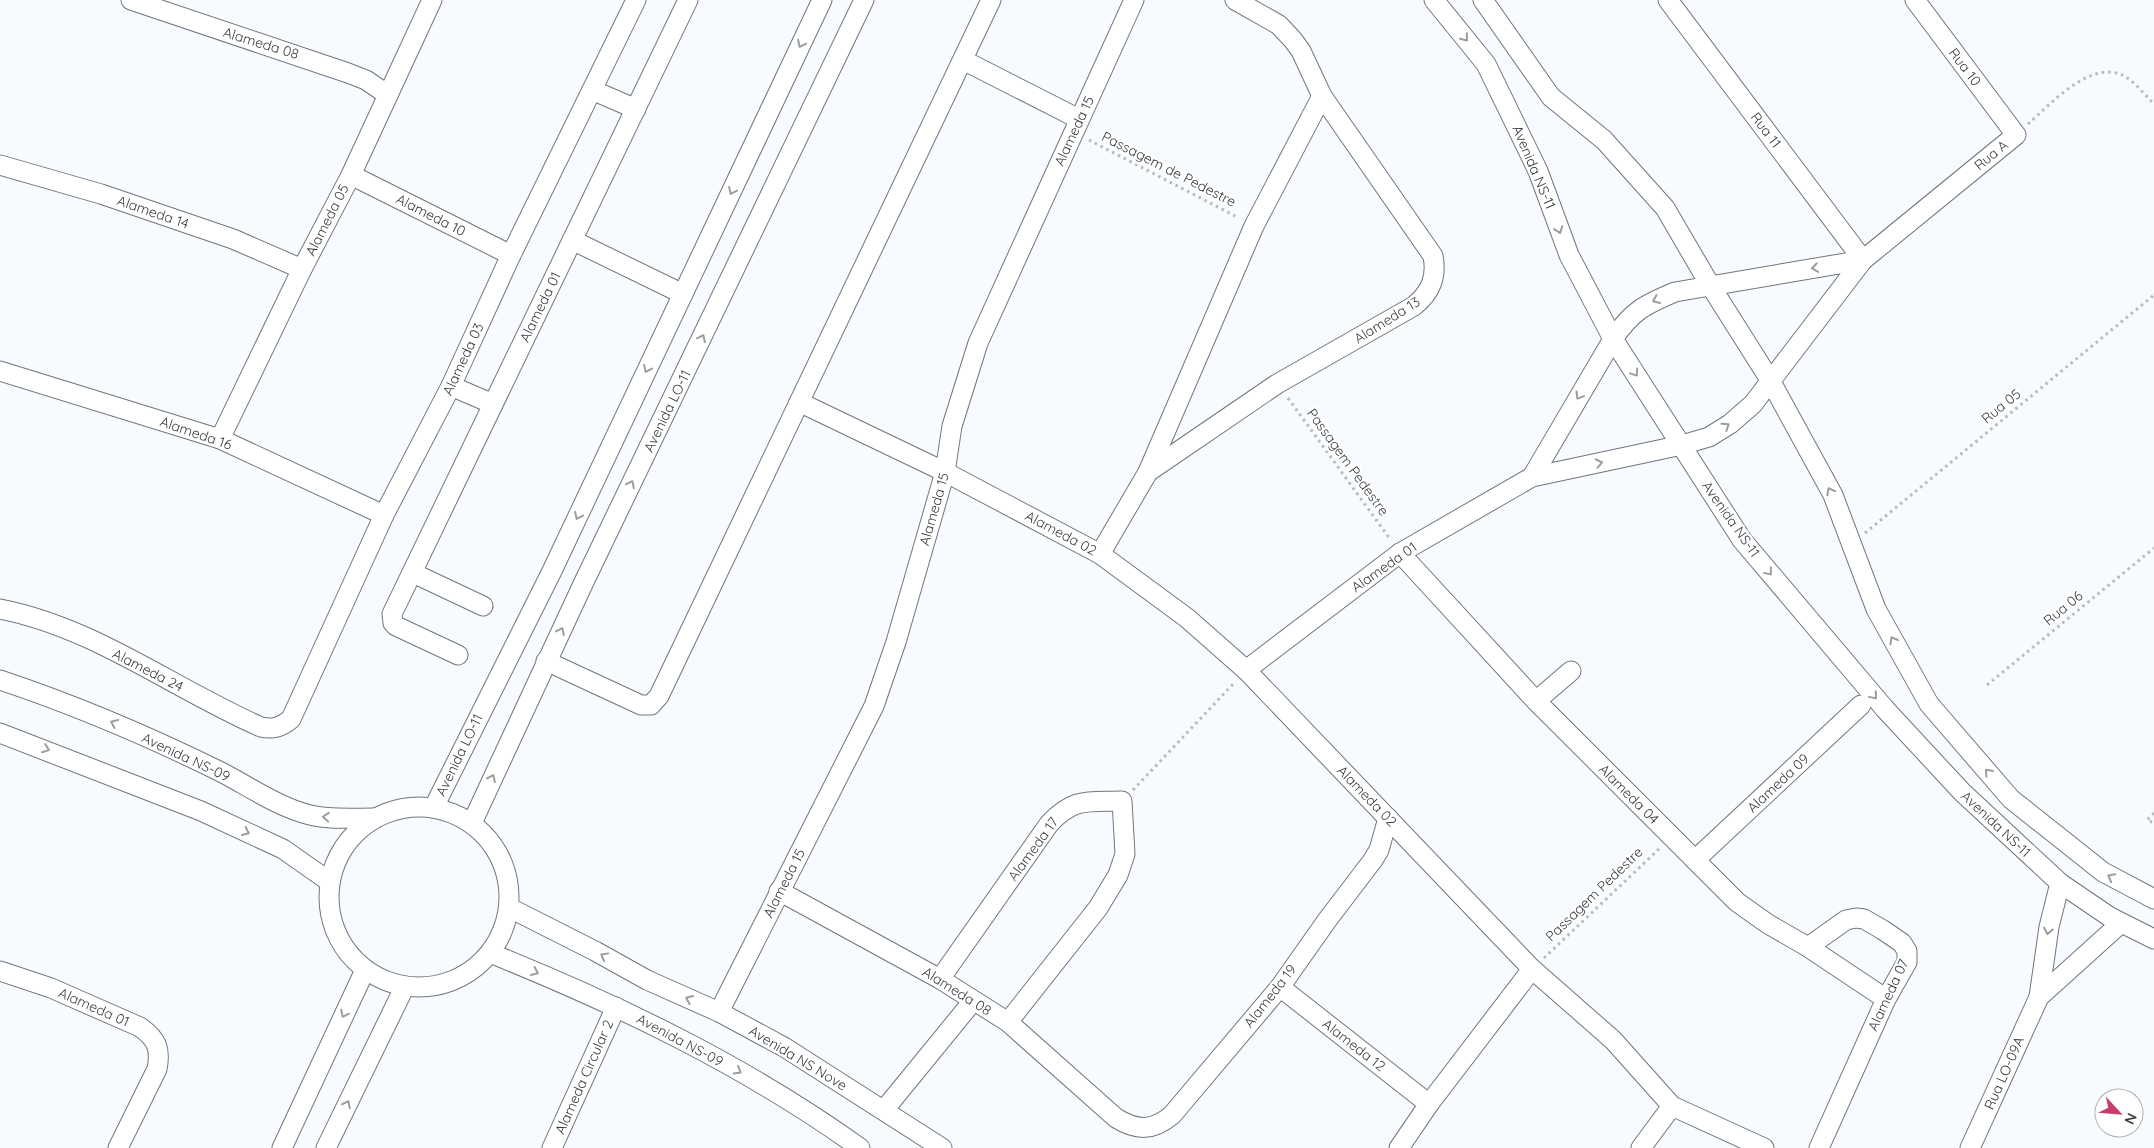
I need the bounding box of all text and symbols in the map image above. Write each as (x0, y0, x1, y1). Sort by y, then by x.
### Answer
street label: Alameda 08 (221, 23, 301, 63)
one-way arrow (1459, 32, 1467, 41)
one-way arrow (797, 39, 808, 48)
street label: Rua 10 (1945, 44, 1985, 90)
street label: Alameda 15 (1050, 93, 1098, 169)
street label: Rua 11 (1747, 109, 1785, 151)
street label: Avenida NS-11 (1508, 123, 1560, 211)
street label: Passagem de Pedestre (1099, 127, 1239, 211)
street label: Rua A (1970, 136, 2012, 174)
street label: Alameda 05 (301, 181, 353, 259)
one-way arrow (727, 186, 738, 195)
street label: Alameda 10 (393, 190, 469, 240)
street label: Alameda 14 (115, 191, 191, 233)
one-way arrow (1553, 225, 1563, 233)
one-way arrow (1811, 263, 1819, 273)
street label: Alameda 01 (515, 269, 565, 345)
street label: Alameda 13 (1351, 293, 1423, 347)
one-way arrow (1652, 293, 1661, 304)
street label: Alameda 03 (438, 320, 488, 398)
one-way arrow (695, 334, 706, 343)
one-way arrow (643, 364, 653, 373)
street label: Avenida LO-11 (639, 367, 695, 455)
one-way arrow (1629, 367, 1638, 377)
street label: Rua 05 (1978, 385, 2024, 427)
one-way arrow (1575, 391, 1585, 400)
street label: Passagem Pedestre (1303, 405, 1393, 519)
street label: Alameda 16 (158, 412, 235, 454)
one-way arrow (1720, 423, 1730, 432)
one-way arrow (1595, 458, 1603, 469)
street label: Alameda 15 (915, 470, 953, 548)
street label: Avenida NS-11 (1698, 477, 1764, 561)
one-way arrow (625, 481, 635, 490)
one-way arrow (1826, 487, 1836, 496)
street label: Alameda 02 (1022, 507, 1100, 559)
one-way arrow (573, 511, 584, 520)
street label: Alameda 01 (1348, 538, 1420, 596)
one-way arrow (1763, 566, 1772, 575)
street label: Rua 06 (2040, 586, 2087, 629)
one-way arrow (554, 627, 565, 636)
one-way arrow (1890, 637, 1900, 646)
street label: Alameda 24 (110, 644, 186, 696)
one-way arrow (1868, 690, 1876, 699)
street label: Avenida LO-11 (431, 711, 487, 799)
one-way arrow (110, 719, 119, 730)
street label: Avenida NS-09 (139, 729, 233, 785)
one-way arrow (41, 743, 50, 753)
street label: Alameda 09 (1743, 750, 1813, 816)
street label: Alameda 04 (1595, 760, 1663, 828)
street label: Alameda 02 (1333, 762, 1401, 831)
one-way arrow (1984, 768, 1993, 777)
one-way arrow (486, 774, 496, 783)
street label: Avenida NS-11 (1957, 787, 2035, 861)
one-way arrow (321, 812, 329, 823)
street label: Alameda 17 (1004, 814, 1062, 884)
one-way arrow (241, 825, 250, 836)
street label: Passagem Pedestre (1542, 843, 1646, 945)
street label: Alameda 15 (759, 845, 809, 921)
one-way arrow (2107, 873, 2116, 883)
one-way arrow (2044, 926, 2054, 935)
one-way arrow (600, 952, 609, 962)
street label: Alameda 07 (1864, 956, 1912, 1034)
street label: Alameda 19 (1240, 961, 1300, 1031)
street label: Alameda 08 (919, 963, 995, 1019)
one-way arrow (530, 966, 539, 976)
street label: Alameda 01 (56, 983, 132, 1031)
one-way arrow (685, 994, 694, 1005)
one-way arrow (339, 1009, 350, 1018)
street label: Avenida NS-09 (634, 1010, 727, 1070)
street label: Alameda 12 (1319, 1015, 1389, 1075)
street label: Alameda Circular 2 (551, 1017, 617, 1137)
street label: Avenida NS Nove (746, 1022, 850, 1094)
street label: Rua LO-09A (1980, 1034, 2028, 1112)
one-way arrow (732, 1065, 741, 1075)
north arrow (2094, 1088, 2144, 1138)
one-way arrow (341, 1101, 351, 1110)
text: N (2120, 1110, 2141, 1127)

